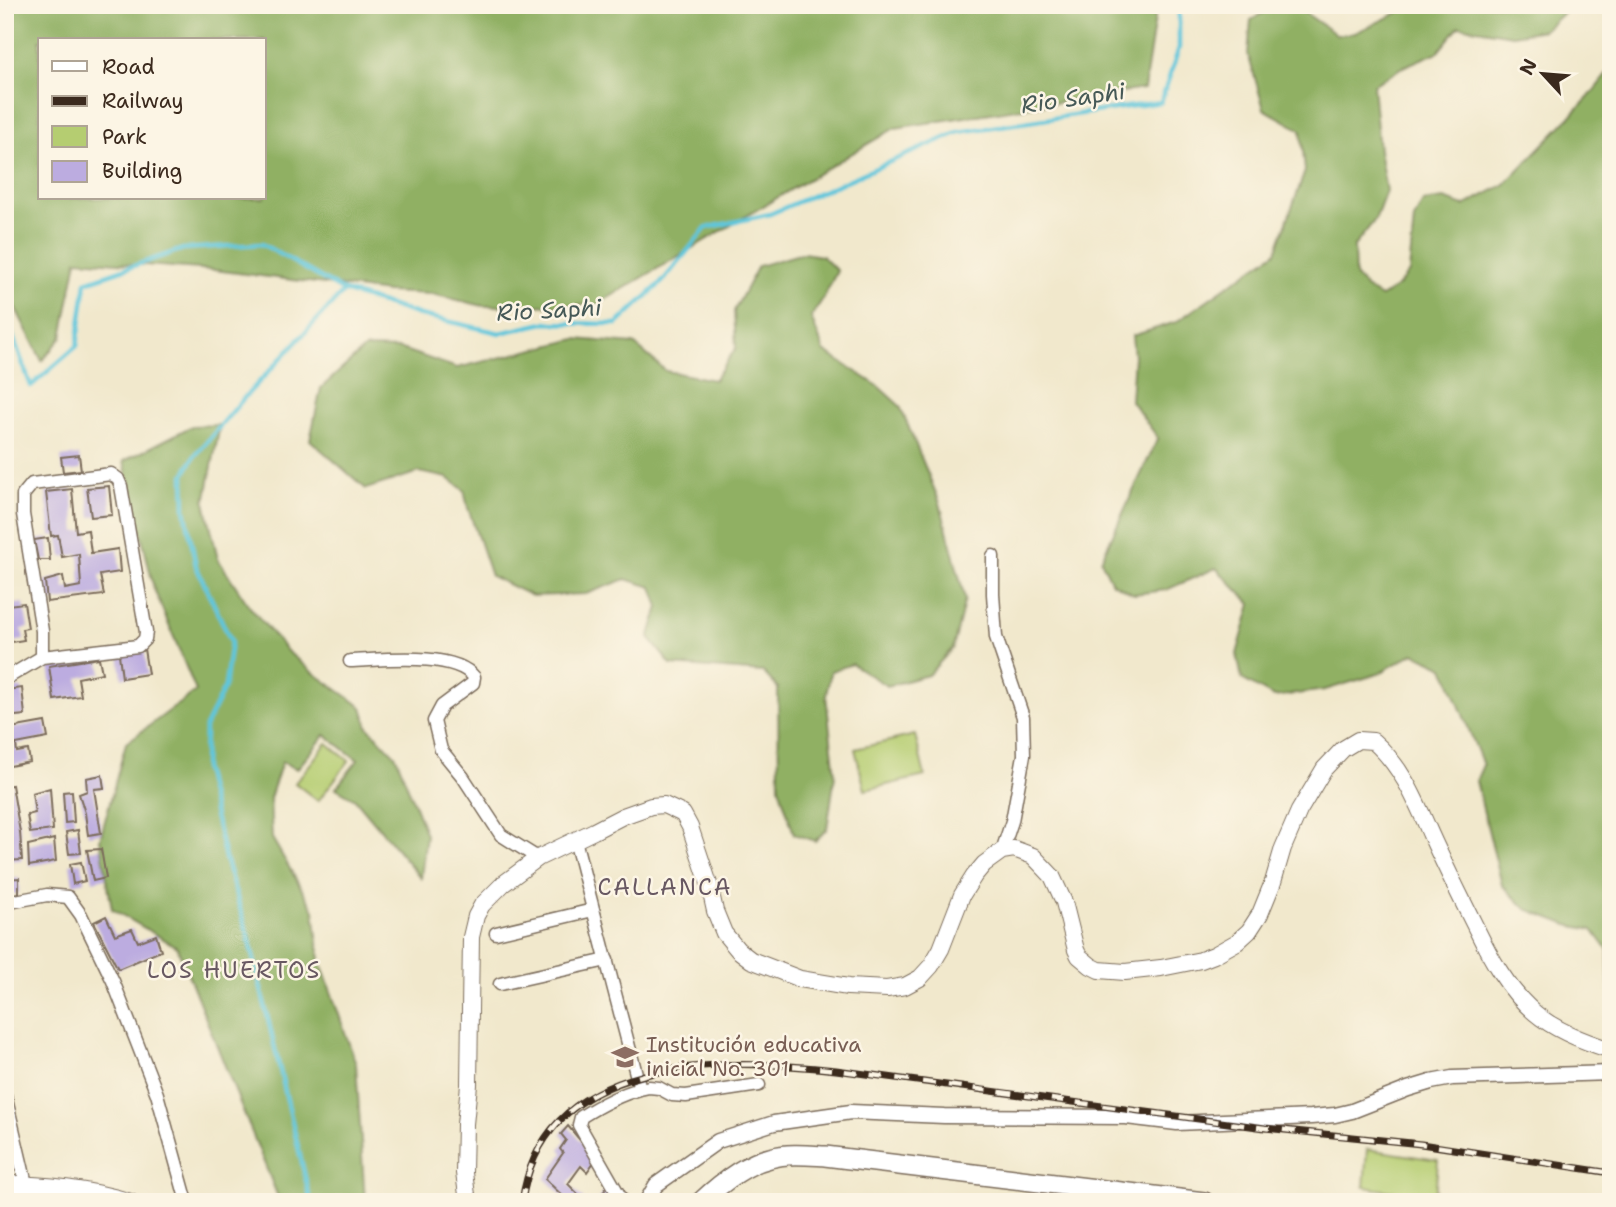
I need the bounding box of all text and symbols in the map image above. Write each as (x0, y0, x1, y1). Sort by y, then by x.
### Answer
legend (38, 38, 266, 200)
north arrow (1508, 38, 1578, 108)
text: Road (102, 53, 155, 81)
text: N (1514, 55, 1543, 79)
water label: Rio Saphi (1019, 76, 1127, 120)
text: Railway (102, 87, 184, 115)
text: Park (102, 123, 147, 151)
text: Building (102, 157, 182, 185)
water label: Rio Saphi (496, 292, 603, 328)
district label: CALLANCA (598, 872, 732, 902)
district label: LOS HUERTOS (147, 955, 321, 985)
place label: Institución educativa inicial No. 301 (646, 1031, 861, 1083)
school or university icon: Institución educativa inicial No. 301 (610, 1042, 640, 1072)

